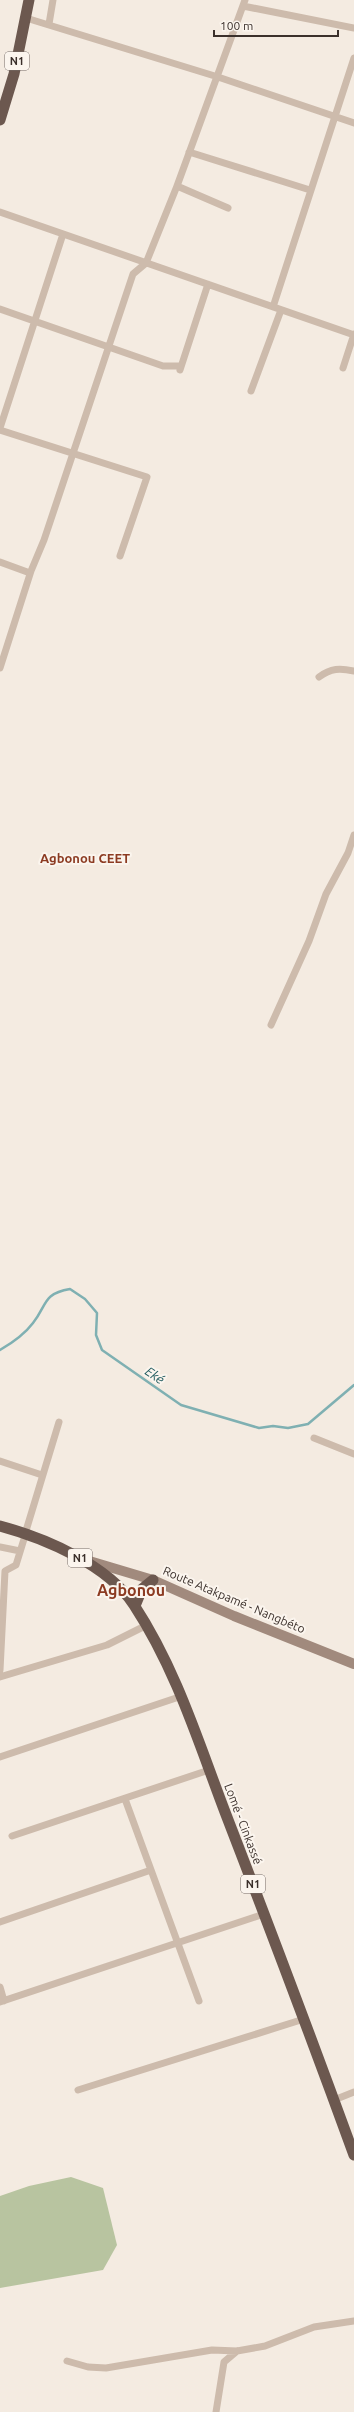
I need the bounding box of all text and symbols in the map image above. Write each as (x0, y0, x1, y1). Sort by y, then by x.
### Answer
scale bar (214, 12, 338, 38)
text: 100 m (220, 19, 253, 32)
road number: N1 (5, 52, 29, 70)
district label: Agbonou CEET (40, 851, 130, 865)
water label: Eké (143, 1364, 168, 1387)
road number: N1 (68, 1549, 92, 1567)
street label: Route Atakpamé - Nangbéto (161, 1564, 307, 1635)
district label: Agbonou (97, 1581, 165, 1599)
street label: Lomé - Cinkassé (222, 1782, 265, 1866)
road number: N1 (241, 1875, 265, 1893)

